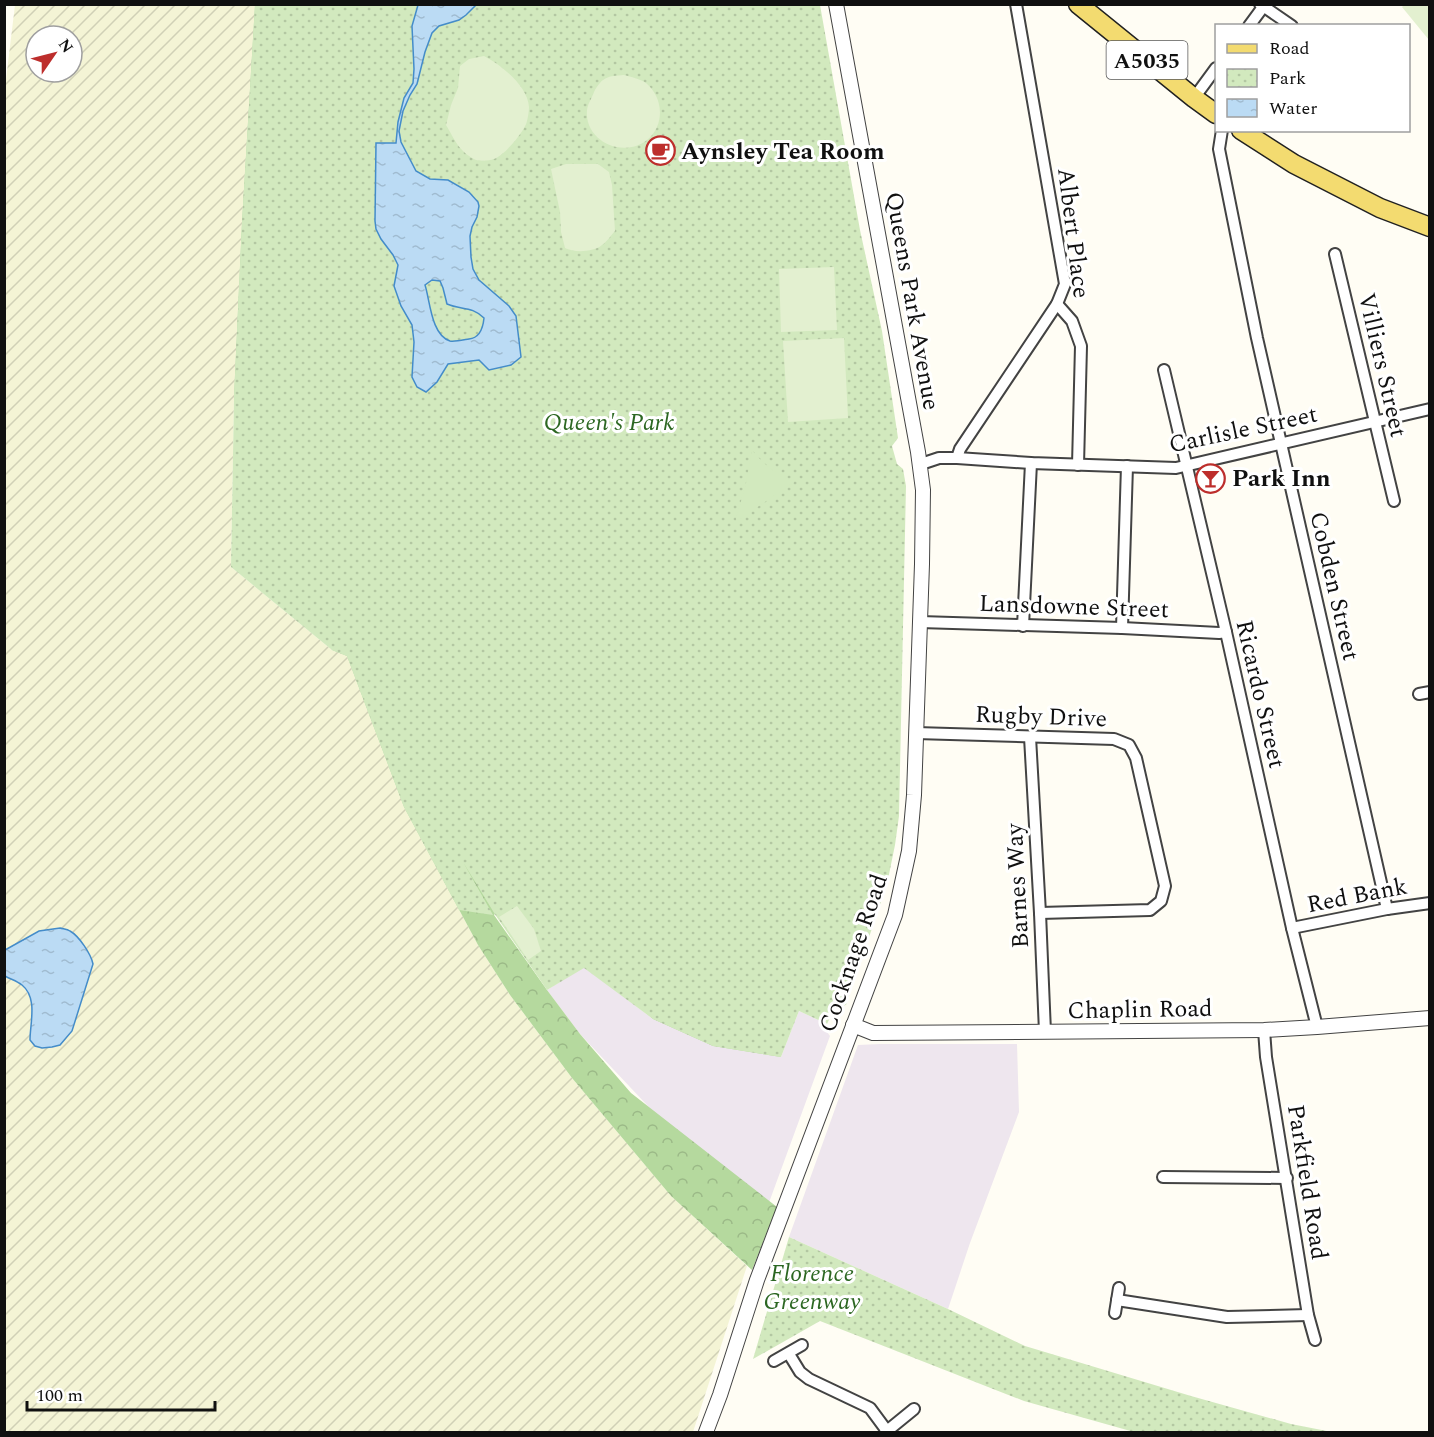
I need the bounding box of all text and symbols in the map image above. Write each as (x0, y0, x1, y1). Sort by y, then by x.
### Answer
north arrow (24, 24, 84, 84)
legend (1215, 24, 1410, 132)
text: N (52, 34, 79, 58)
text: Road (1269, 35, 1310, 62)
road number: A5035 (1106, 41, 1188, 79)
text: Park (1269, 65, 1306, 92)
text: Water (1269, 95, 1317, 122)
place label: Aynsley Tea Room (681, 134, 885, 170)
cafe icon: Aynsley Tea Room (644, 135, 676, 167)
street label: Albert Place (1047, 166, 1099, 300)
street label: Queens Park Avenue (875, 189, 949, 413)
street label: Villiers Street (1348, 289, 1416, 441)
street label: Carlisle Street (1165, 397, 1321, 463)
park label: Queen's Park (544, 405, 674, 441)
place label: Park Inn (1232, 461, 1331, 497)
bar icon: Park Inn (1195, 462, 1227, 494)
street label: Cobden Street (1299, 508, 1369, 664)
street label: Lansdowne Street (978, 586, 1170, 628)
street label: Ricardo Street (1225, 616, 1295, 772)
street label: Rugby Drive (974, 697, 1108, 737)
street label: Barnes Way (997, 821, 1039, 949)
street label: Cocknage Road (810, 869, 898, 1037)
street label: Red Bank (1304, 869, 1411, 923)
street label: Chaplin Road (1067, 991, 1213, 1029)
street label: Parkfield Road (1277, 1102, 1337, 1263)
park label: Florence Greenway (764, 1256, 861, 1320)
scale bar (27, 1374, 214, 1412)
text: 100 m (36, 1382, 83, 1409)

